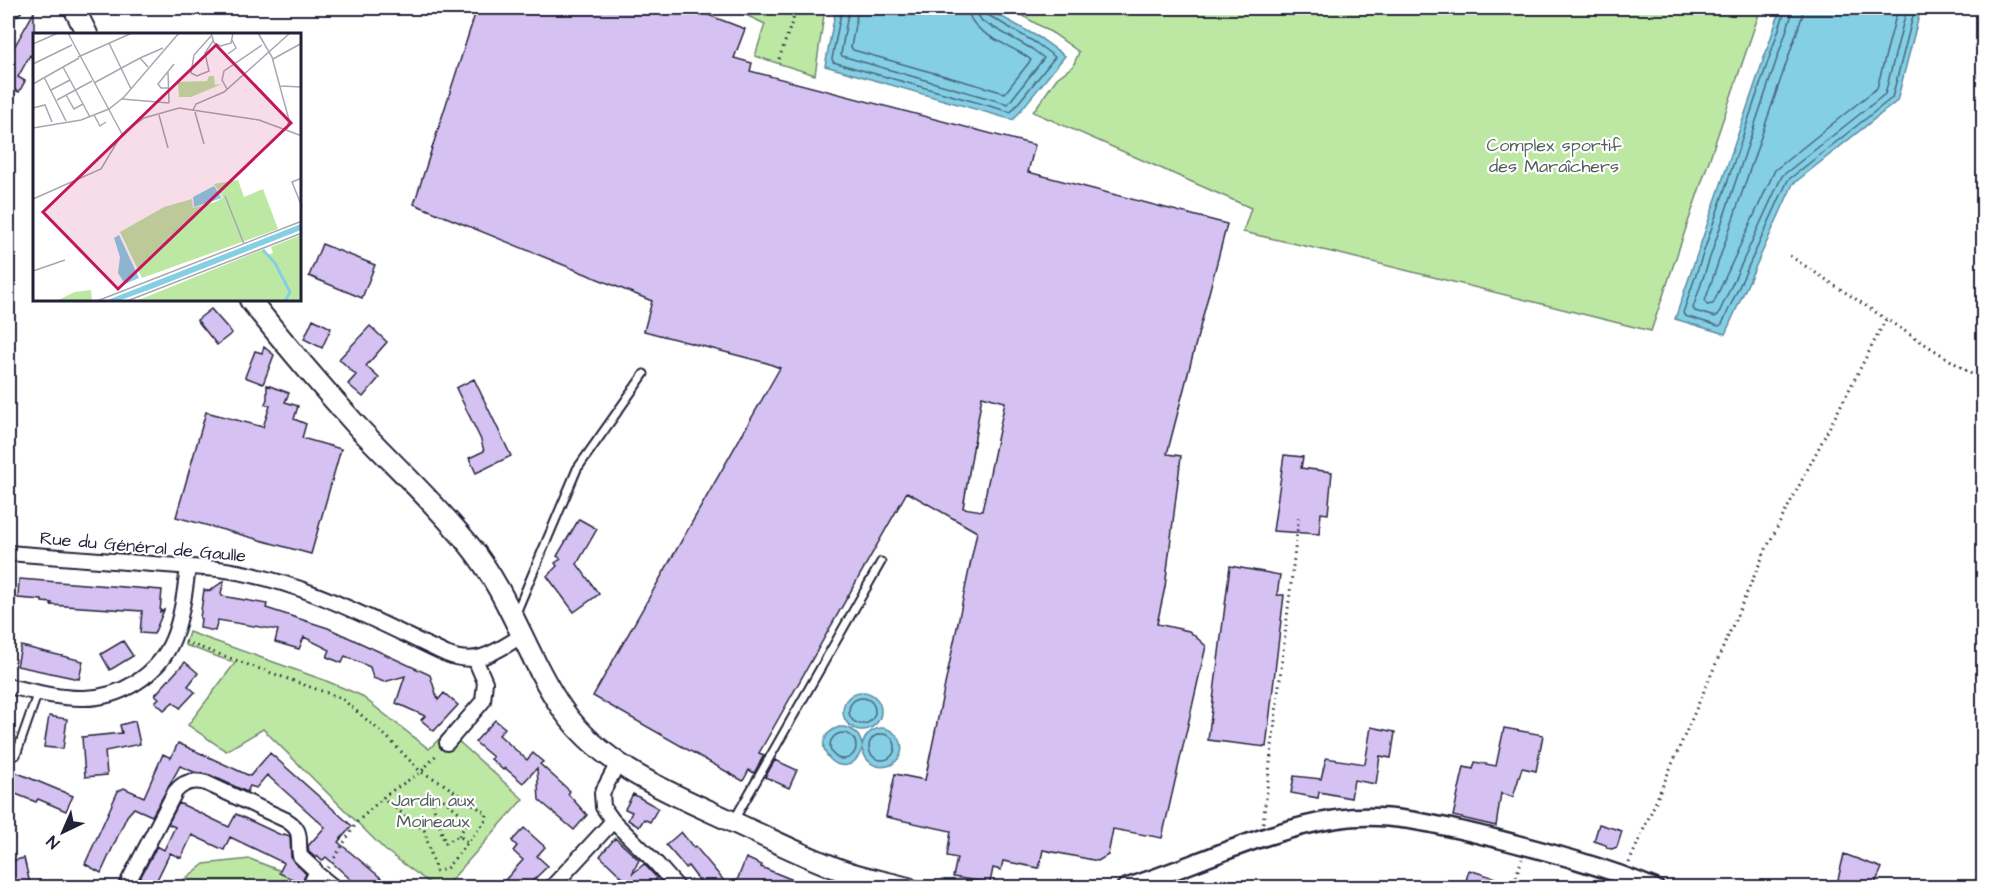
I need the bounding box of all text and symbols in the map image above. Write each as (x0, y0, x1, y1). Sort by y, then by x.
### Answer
inset map (33, 33, 302, 302)
park label: Complex sportif des Maraîchers (1487, 133, 1622, 179)
street label: Rue du Général de Gaulle (39, 526, 247, 568)
park label: Jardin aux Moineaux (391, 788, 475, 834)
north arrow (33, 802, 93, 862)
text: N (42, 831, 65, 853)

